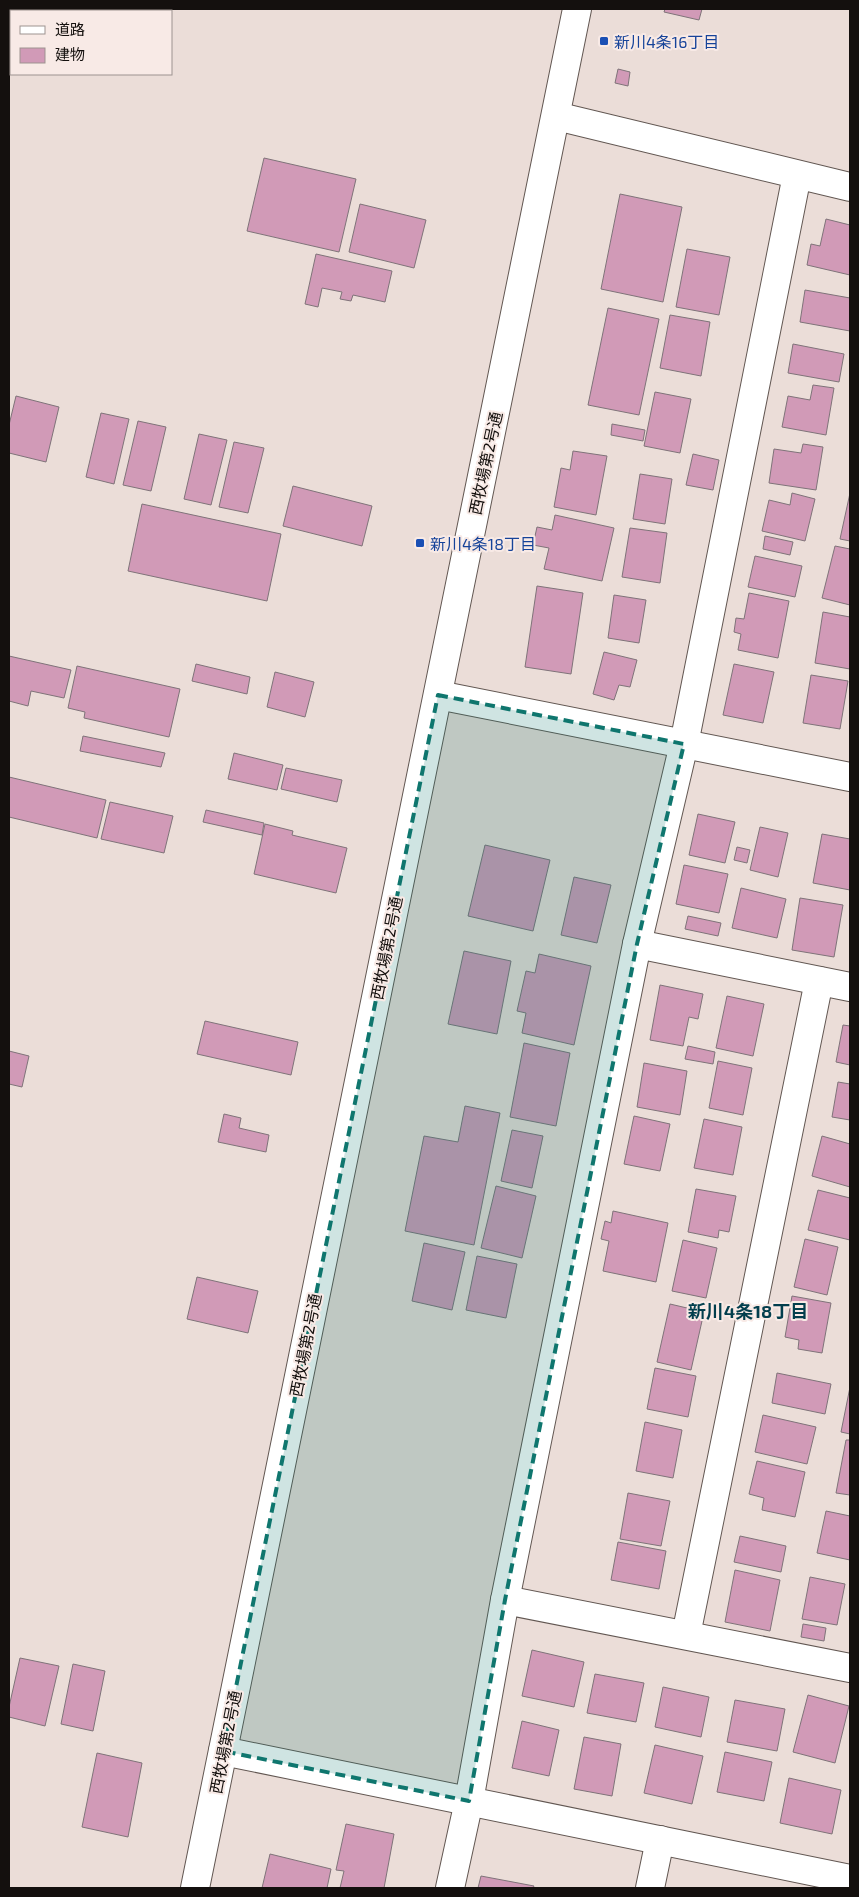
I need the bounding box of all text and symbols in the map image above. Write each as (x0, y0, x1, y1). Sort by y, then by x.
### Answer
legend (10, 10, 172, 75)
text: 道路 (55, 20, 85, 38)
place label: 新川4条16丁目 (614, 32, 719, 51)
marker: 新川4条16丁目 (598, 35, 610, 47)
text: 建物 (55, 45, 85, 63)
street label: 西牧場第2号通 (465, 410, 505, 516)
place label: 新川4条18丁目 (430, 534, 536, 553)
marker: 新川4条18丁目 (414, 537, 426, 549)
street label: 西牧場第2号通 (367, 895, 405, 1001)
street label: 西牧場第2号通 (286, 1292, 324, 1398)
district label: 新川4条18丁目 (688, 1300, 808, 1322)
street label: 西牧場第2号通 (206, 1689, 244, 1795)

